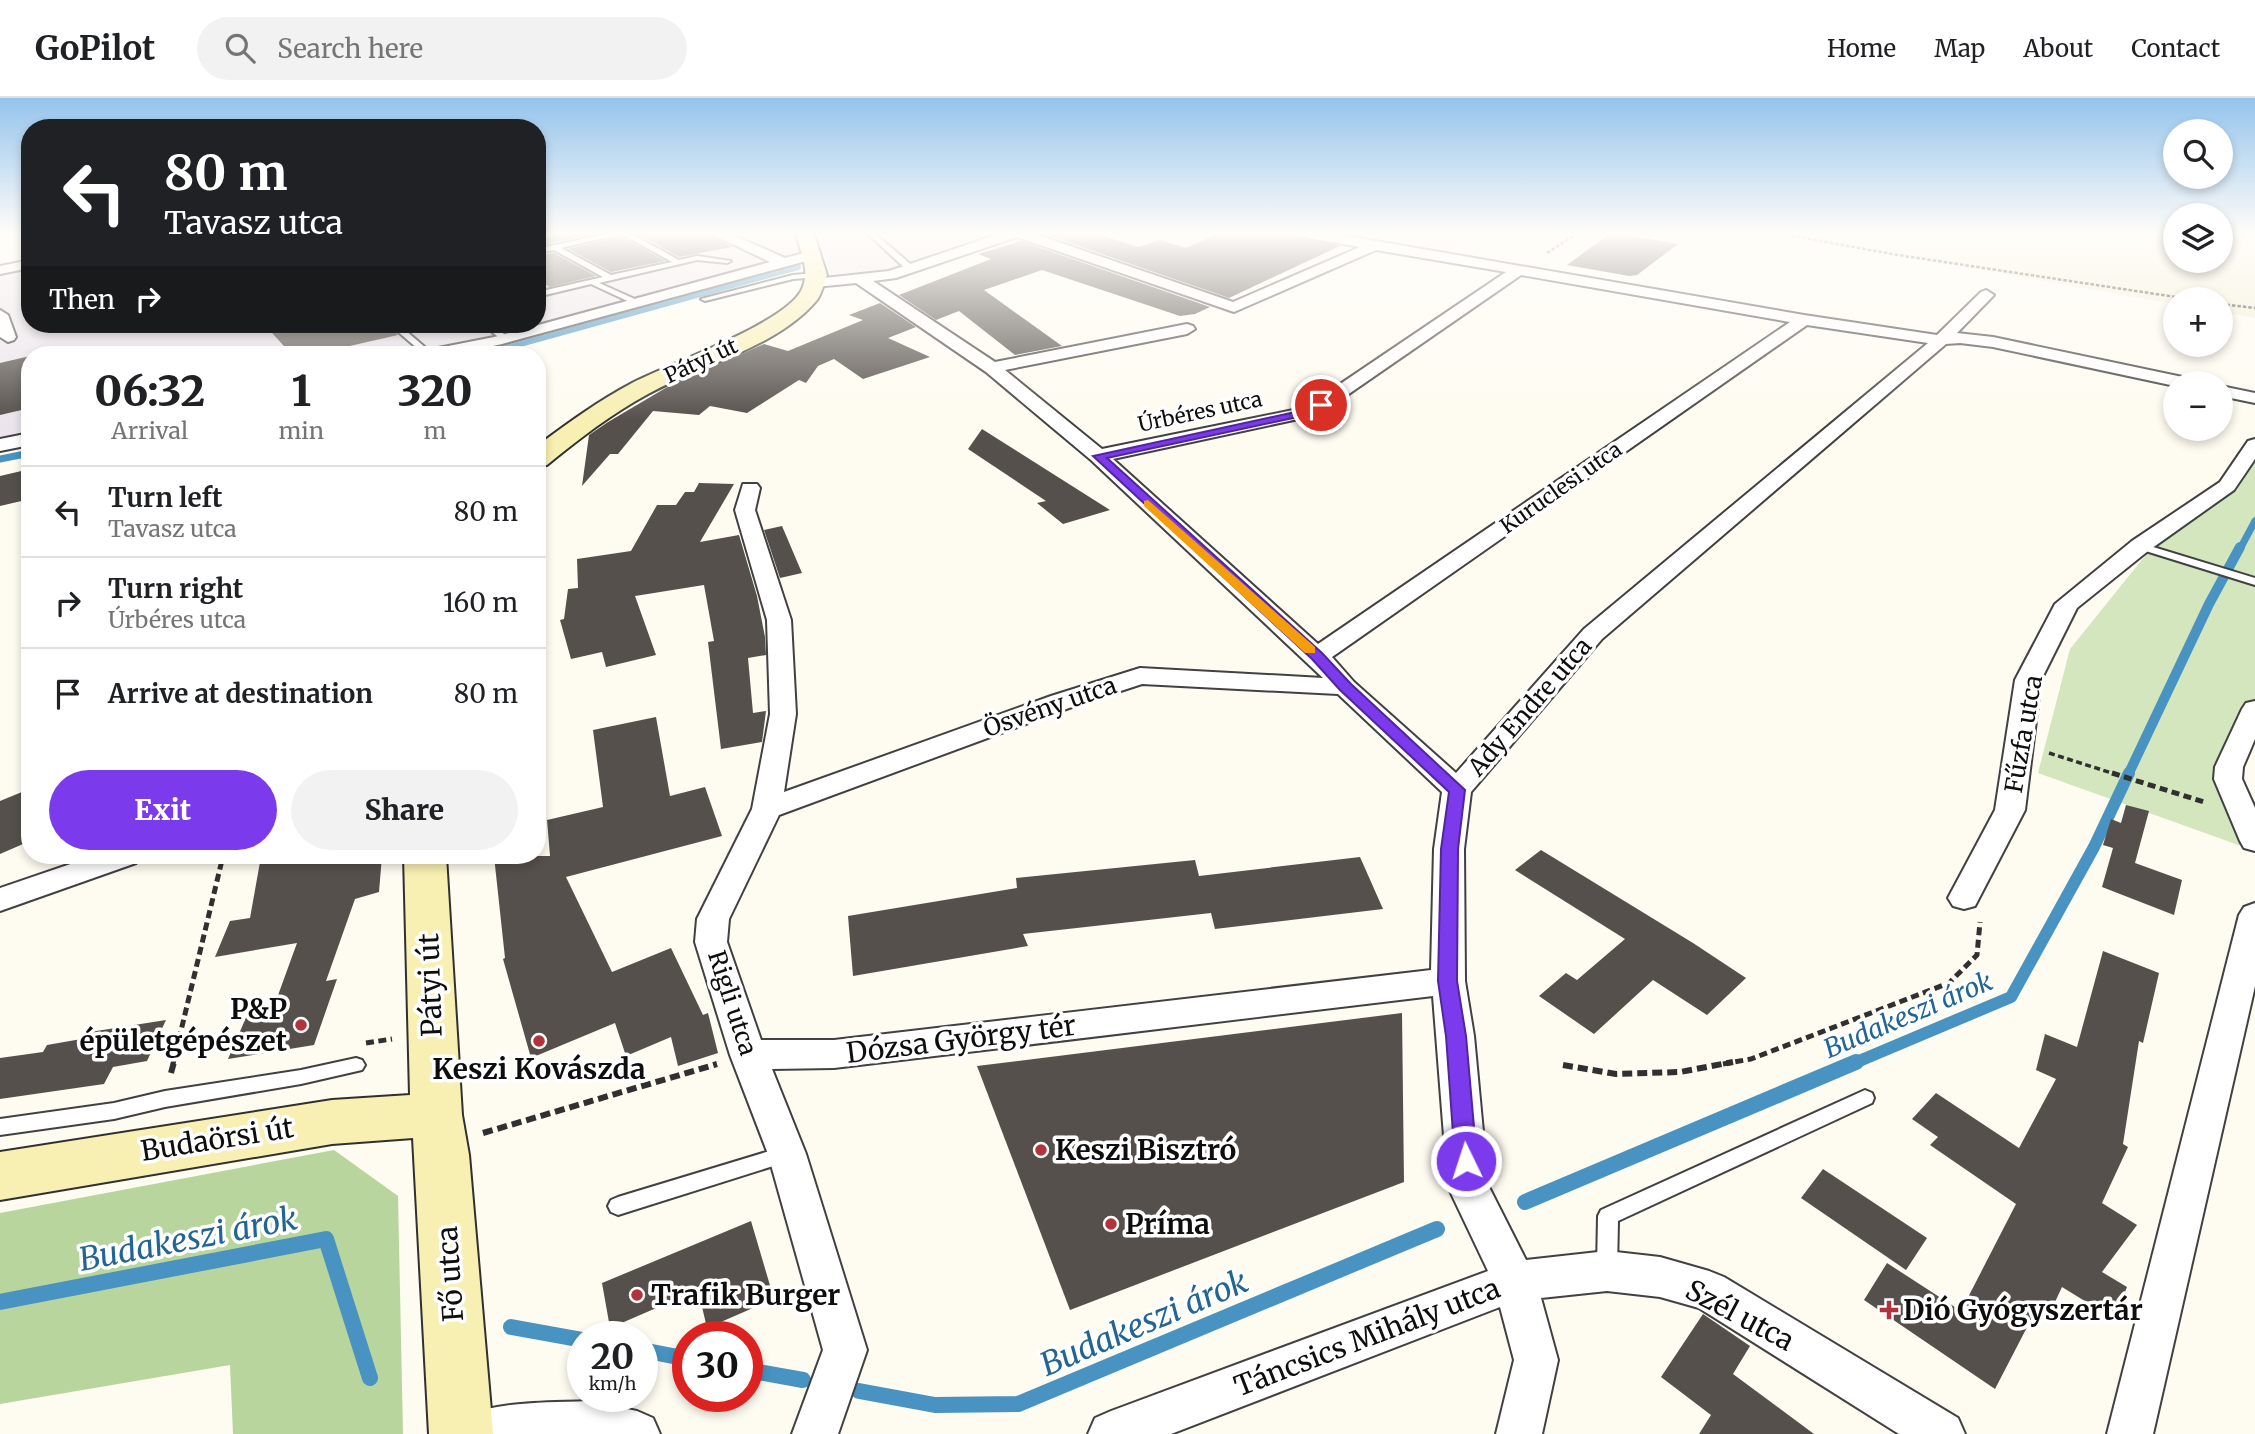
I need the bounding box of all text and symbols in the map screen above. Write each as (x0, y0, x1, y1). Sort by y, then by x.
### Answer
search box (197, 17, 687, 80)
text: GoPilot (35, 28, 155, 69)
icon: search (221, 29, 259, 67)
text: Search here (277, 32, 423, 65)
text: Home (1827, 33, 1896, 64)
text: Map (1934, 33, 1985, 64)
text: About (2023, 33, 2093, 64)
text: Contact (2131, 33, 2220, 64)
map controls (2163, 119, 2233, 441)
button: search (2163, 119, 2233, 189)
text: 80 m (164, 142, 287, 203)
icon: left (49, 147, 140, 238)
text: Tavasz utca (164, 203, 343, 243)
button: layers (2163, 203, 2233, 273)
icon: right (129, 280, 167, 318)
text: Then (49, 283, 115, 316)
button: + (2163, 287, 2233, 357)
street label: Pátyi út (660, 332, 742, 389)
text: 06:32 (94, 365, 205, 417)
text: 1 (291, 365, 311, 417)
text: 320 (397, 365, 473, 417)
button: − (2163, 371, 2233, 441)
pin (1291, 375, 1351, 435)
street label: Úrbéres utca (1135, 384, 1264, 438)
icon: arrive (1302, 386, 1340, 424)
text: Arrival (111, 416, 188, 445)
text: min (279, 416, 324, 445)
text: m (424, 416, 446, 445)
street label: Kuruclesi utca (1495, 436, 1627, 540)
text: Turn left (108, 481, 222, 514)
icon: left (49, 493, 87, 531)
text: 80 m (454, 495, 518, 528)
text: Tavasz utca (108, 514, 237, 543)
text: Turn right (108, 572, 243, 605)
icon: right (49, 584, 87, 622)
text: 160 m (443, 586, 518, 619)
text: Úrbéres utca (108, 605, 246, 634)
street label: Ady Endre utca (1460, 631, 1598, 783)
street label: Ösvény utca (979, 669, 1121, 744)
street label: Fűzfa utca (1998, 673, 2049, 795)
icon: arrive (49, 675, 87, 713)
text: Arrive at destination (108, 677, 373, 710)
text: 80 m (454, 677, 518, 710)
button: Exit (49, 770, 277, 850)
button: Share (291, 770, 518, 850)
street label: Pátyi út (410, 933, 450, 1037)
street label: Rigli utca (701, 947, 764, 1059)
water label: Budakeszi árok (1819, 964, 1997, 1065)
place label: P&P épületgépészet (80, 991, 287, 1059)
street label: Dózsa György tér (844, 1007, 1078, 1071)
marker: P&P épületgépészet (293, 1017, 309, 1033)
marker: Keszi Kovászda (531, 1033, 547, 1049)
place label: Keszi Kovászda (432, 1051, 646, 1087)
street label: Budaörsi út (138, 1109, 296, 1169)
position arrow (1429, 1124, 1503, 1198)
place label: Keszi Bisztró (1055, 1132, 1236, 1168)
marker: Keszi Bisztró (1033, 1142, 1049, 1158)
water label: Budakeszi árok (76, 1198, 301, 1280)
place label: Príma (1125, 1206, 1210, 1242)
marker: Príma (1103, 1216, 1119, 1232)
street label: Fő utca (429, 1225, 471, 1323)
water label: Budakeszi árok (1034, 1261, 1254, 1385)
street label: Táncsics Mihály utca (1229, 1270, 1505, 1404)
street label: Szél utca (1680, 1271, 1800, 1359)
place label: Trafik Burger (651, 1277, 840, 1313)
marker: Trafik Burger (629, 1287, 645, 1303)
place label: Dió Gyógyszertár (1903, 1292, 2143, 1328)
marker: Dió Gyógyszertár (1881, 1302, 1897, 1318)
speed limit sign: 30 (672, 1321, 763, 1412)
text: 20 (591, 1335, 634, 1379)
text: km/h (589, 1372, 636, 1395)

